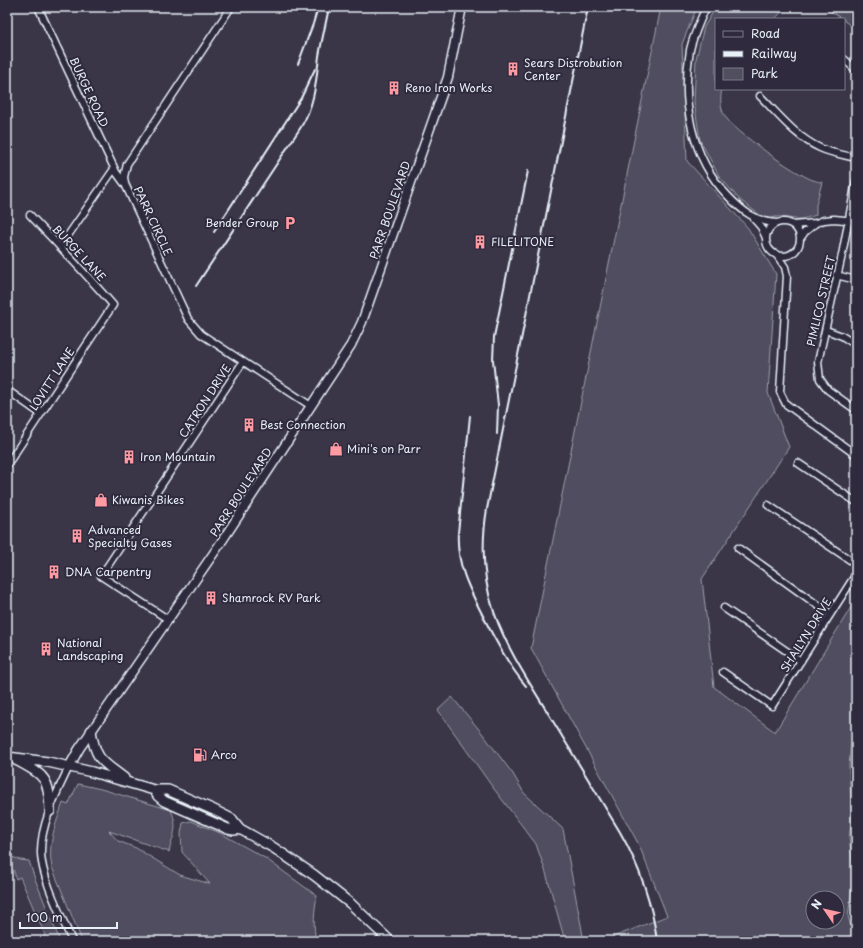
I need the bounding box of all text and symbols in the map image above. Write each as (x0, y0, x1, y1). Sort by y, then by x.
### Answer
legend (715, 18, 845, 90)
text: Road (751, 24, 780, 42)
text: Railway (751, 44, 797, 62)
street label: BURGE ROAD (66, 54, 113, 130)
place label: Sears Distrobution Center (524, 54, 622, 84)
building icon: Sears Distrobution Center (505, 61, 521, 77)
text: Park (751, 64, 778, 82)
place label: Reno Iron Works (405, 79, 492, 96)
building icon: Reno Iron Works (386, 80, 402, 96)
street label: PARR BOULEVARD (365, 158, 414, 261)
street label: PARR CIRCLE (130, 183, 177, 258)
place label: Bender Group (205, 214, 279, 231)
parking icon: Bender Group (282, 215, 298, 231)
street label: BURGE LANE (49, 221, 110, 285)
place label: FILELITONE (491, 233, 554, 250)
building icon: FILELITONE (472, 234, 488, 250)
street label: PIMLICO STREET (802, 253, 839, 348)
street label: LOVITT LANE (25, 344, 78, 414)
street label: CATRON DRIVE (174, 360, 235, 441)
place label: Best Connection (260, 416, 346, 433)
building icon: Best Connection (241, 417, 257, 433)
place label: Mini's on Parr (347, 440, 421, 457)
shop icon: Mini's on Parr (328, 441, 344, 457)
street label: PARR BOULEVARD (205, 444, 276, 540)
place label: Iron Mountain (140, 448, 215, 465)
building icon: Iron Mountain (121, 449, 137, 465)
place label: Kiwanis Bikes (112, 491, 184, 508)
shop icon: Kiwanis Bikes (93, 492, 109, 508)
place label: Advanced Specialty Gases (88, 521, 172, 551)
building icon: Advanced Specialty Gases (69, 528, 85, 544)
place label: DNA Carpentry (65, 563, 151, 580)
building icon: DNA Carpentry (46, 564, 62, 580)
place label: Shamrock RV Park (222, 589, 321, 606)
building icon: Shamrock RV Park (203, 590, 219, 606)
street label: SHAILYN DRIVE (776, 594, 835, 675)
place label: National Landscaping (57, 634, 123, 664)
building icon: National Landscaping (38, 641, 54, 657)
place label: Arco (211, 746, 237, 763)
fuel station icon: Arco (192, 747, 208, 763)
north arrow (805, 890, 845, 930)
text: N (807, 896, 826, 912)
scale bar (20, 904, 117, 930)
text: 100 m (26, 908, 63, 926)

